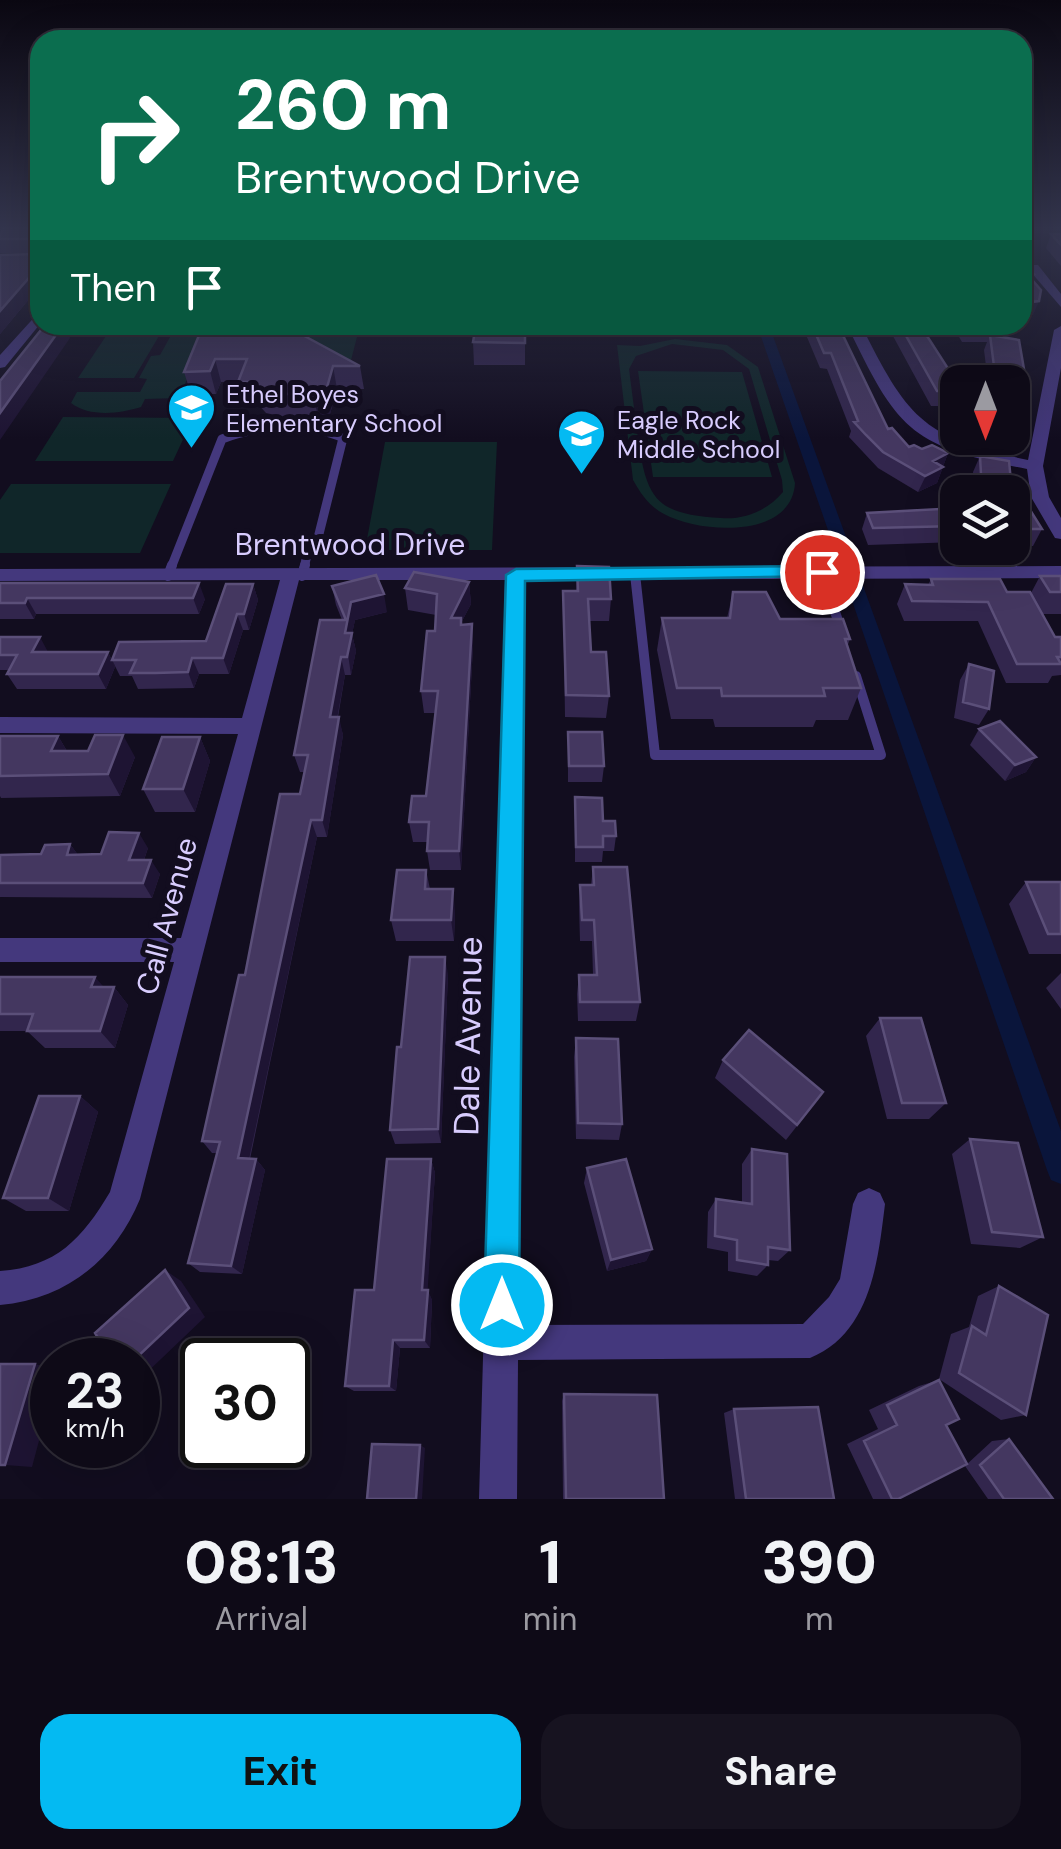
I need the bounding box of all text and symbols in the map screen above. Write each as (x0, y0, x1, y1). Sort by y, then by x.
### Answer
text: 260 m (235, 60, 451, 151)
icon: right (70, 70, 200, 200)
text: Brentwood Drive (235, 148, 581, 207)
icon: arrive (177, 260, 232, 315)
text: Then (70, 263, 157, 313)
north arrow (940, 365, 1030, 455)
map controls (940, 365, 1030, 565)
place label: Ethel Boyes Elementary School (226, 378, 442, 440)
school or university icon: Ethel Boyes Elementary School (165, 382, 217, 450)
place label: Eagle Rock Middle School (617, 404, 780, 466)
school or university icon: Eagle Rock Middle School (556, 408, 608, 476)
button: layers (940, 475, 1030, 565)
street label: Brentwood Drive (235, 525, 465, 564)
pin (780, 530, 865, 615)
icon: arrive (795, 545, 850, 600)
street label: Call Avenue (127, 833, 206, 999)
street label: Dale Avenue (443, 936, 493, 1136)
position arrow (450, 1253, 554, 1357)
speed limit sign: 30 (180, 1338, 310, 1468)
text: 23 (66, 1358, 125, 1424)
text: km/h (65, 1412, 125, 1445)
text: 08:13 (184, 1523, 339, 1602)
text: 1 (539, 1523, 561, 1602)
text: 390 (761, 1523, 877, 1602)
text: Arrival (215, 1598, 308, 1640)
text: min (523, 1598, 577, 1640)
text: m (805, 1598, 833, 1640)
button: Exit (40, 1714, 521, 1829)
button: Share (541, 1714, 1021, 1829)

